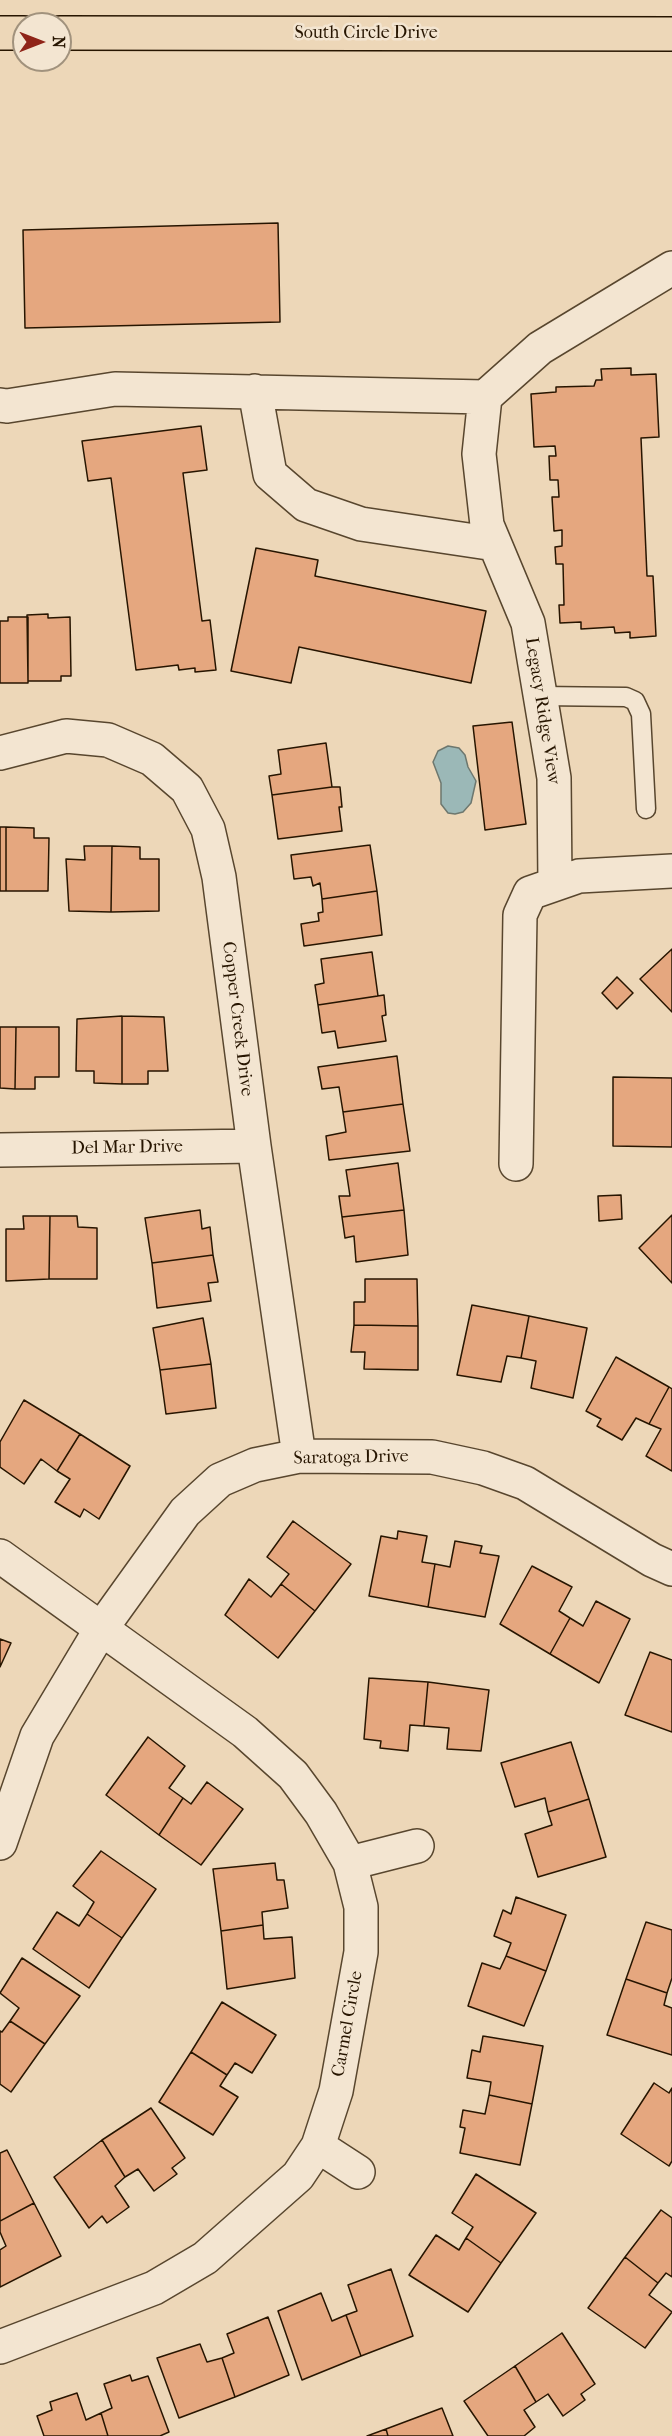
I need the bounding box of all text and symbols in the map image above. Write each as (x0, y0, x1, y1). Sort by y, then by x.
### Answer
north arrow (12, 12, 72, 72)
street label: South Circle Drive (294, 23, 438, 45)
text: N (49, 36, 68, 48)
street label: Legacy Ridge View (520, 636, 564, 786)
street label: Copper Creek Drive (217, 940, 257, 1098)
street label: Del Mar Drive (71, 1136, 183, 1160)
street label: Saratoga Drive (293, 1446, 409, 1470)
street label: Carmel Circle (328, 1969, 368, 2079)

